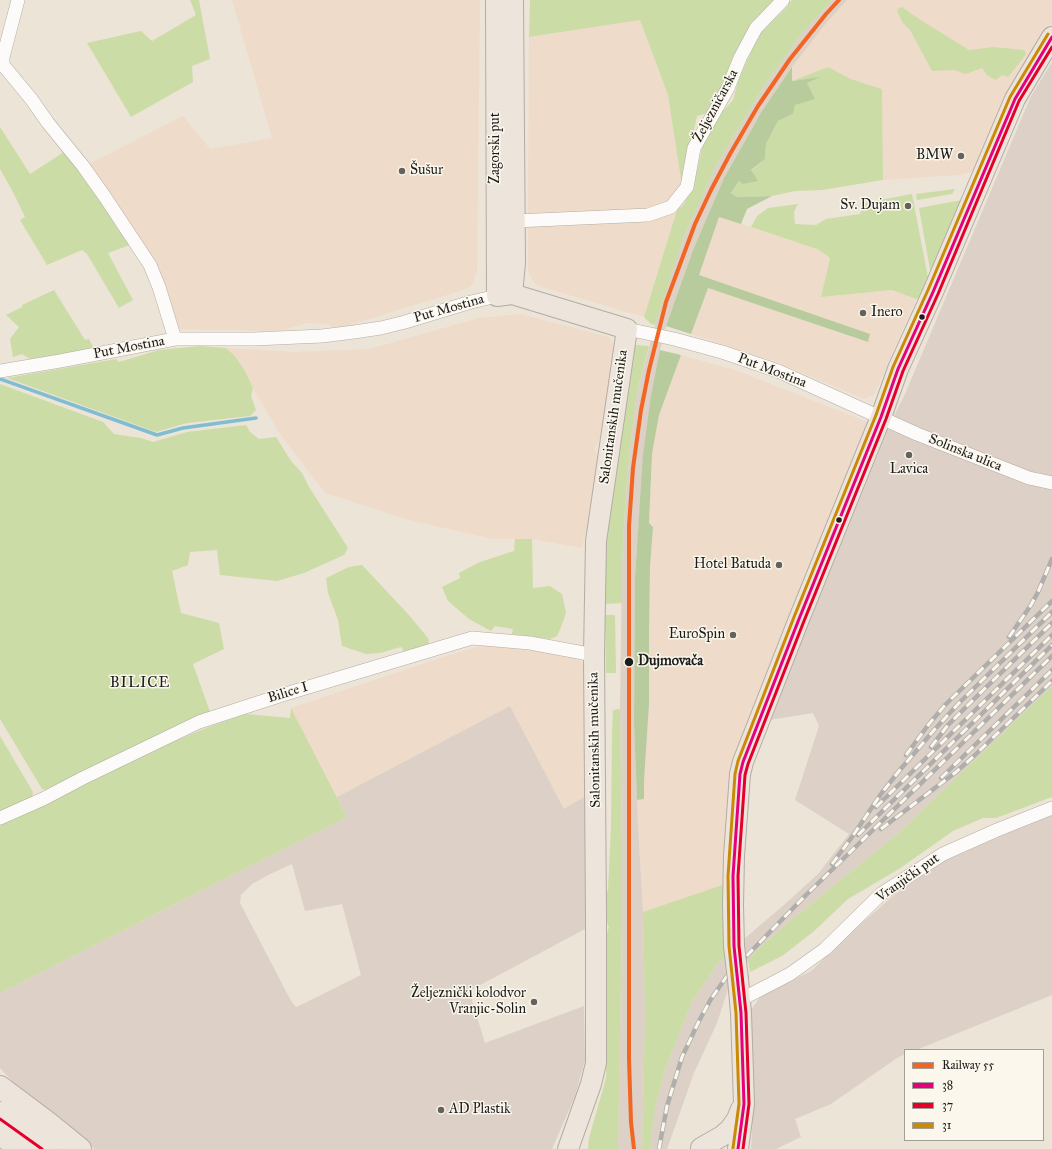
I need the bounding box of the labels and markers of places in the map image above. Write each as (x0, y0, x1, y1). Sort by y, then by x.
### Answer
place label: BMW (916, 148, 953, 164)
marker: BMW (956, 151, 966, 161)
place label: Šušur (410, 163, 443, 179)
marker: Šušur (397, 166, 407, 176)
place label: Sv. Dujam (840, 198, 900, 214)
marker: Sv. Dujam (903, 201, 913, 211)
place label: Inero (871, 305, 903, 321)
marker: Inero (858, 308, 868, 318)
unlabelled marker (917, 312, 927, 322)
marker: Lavica (904, 450, 914, 460)
place label: Lavica (890, 462, 928, 478)
unlabelled marker (834, 515, 844, 525)
place label: Hotel Batuda (694, 557, 771, 573)
marker: Hotel Batuda (774, 560, 784, 570)
place label: EuroSpin (669, 627, 725, 643)
marker: EuroSpin (728, 630, 738, 640)
place label: Dujmovača (638, 654, 703, 670)
marker: Dujmovača (623, 656, 635, 668)
place label: Željeznički kolodvor Vranjic-Solin (411, 986, 526, 1018)
marker: Željeznički kolodvor Vranjic-Solin (529, 997, 539, 1007)
place label: AD Plastik (449, 1102, 511, 1118)
marker: AD Plastik (436, 1105, 446, 1115)

